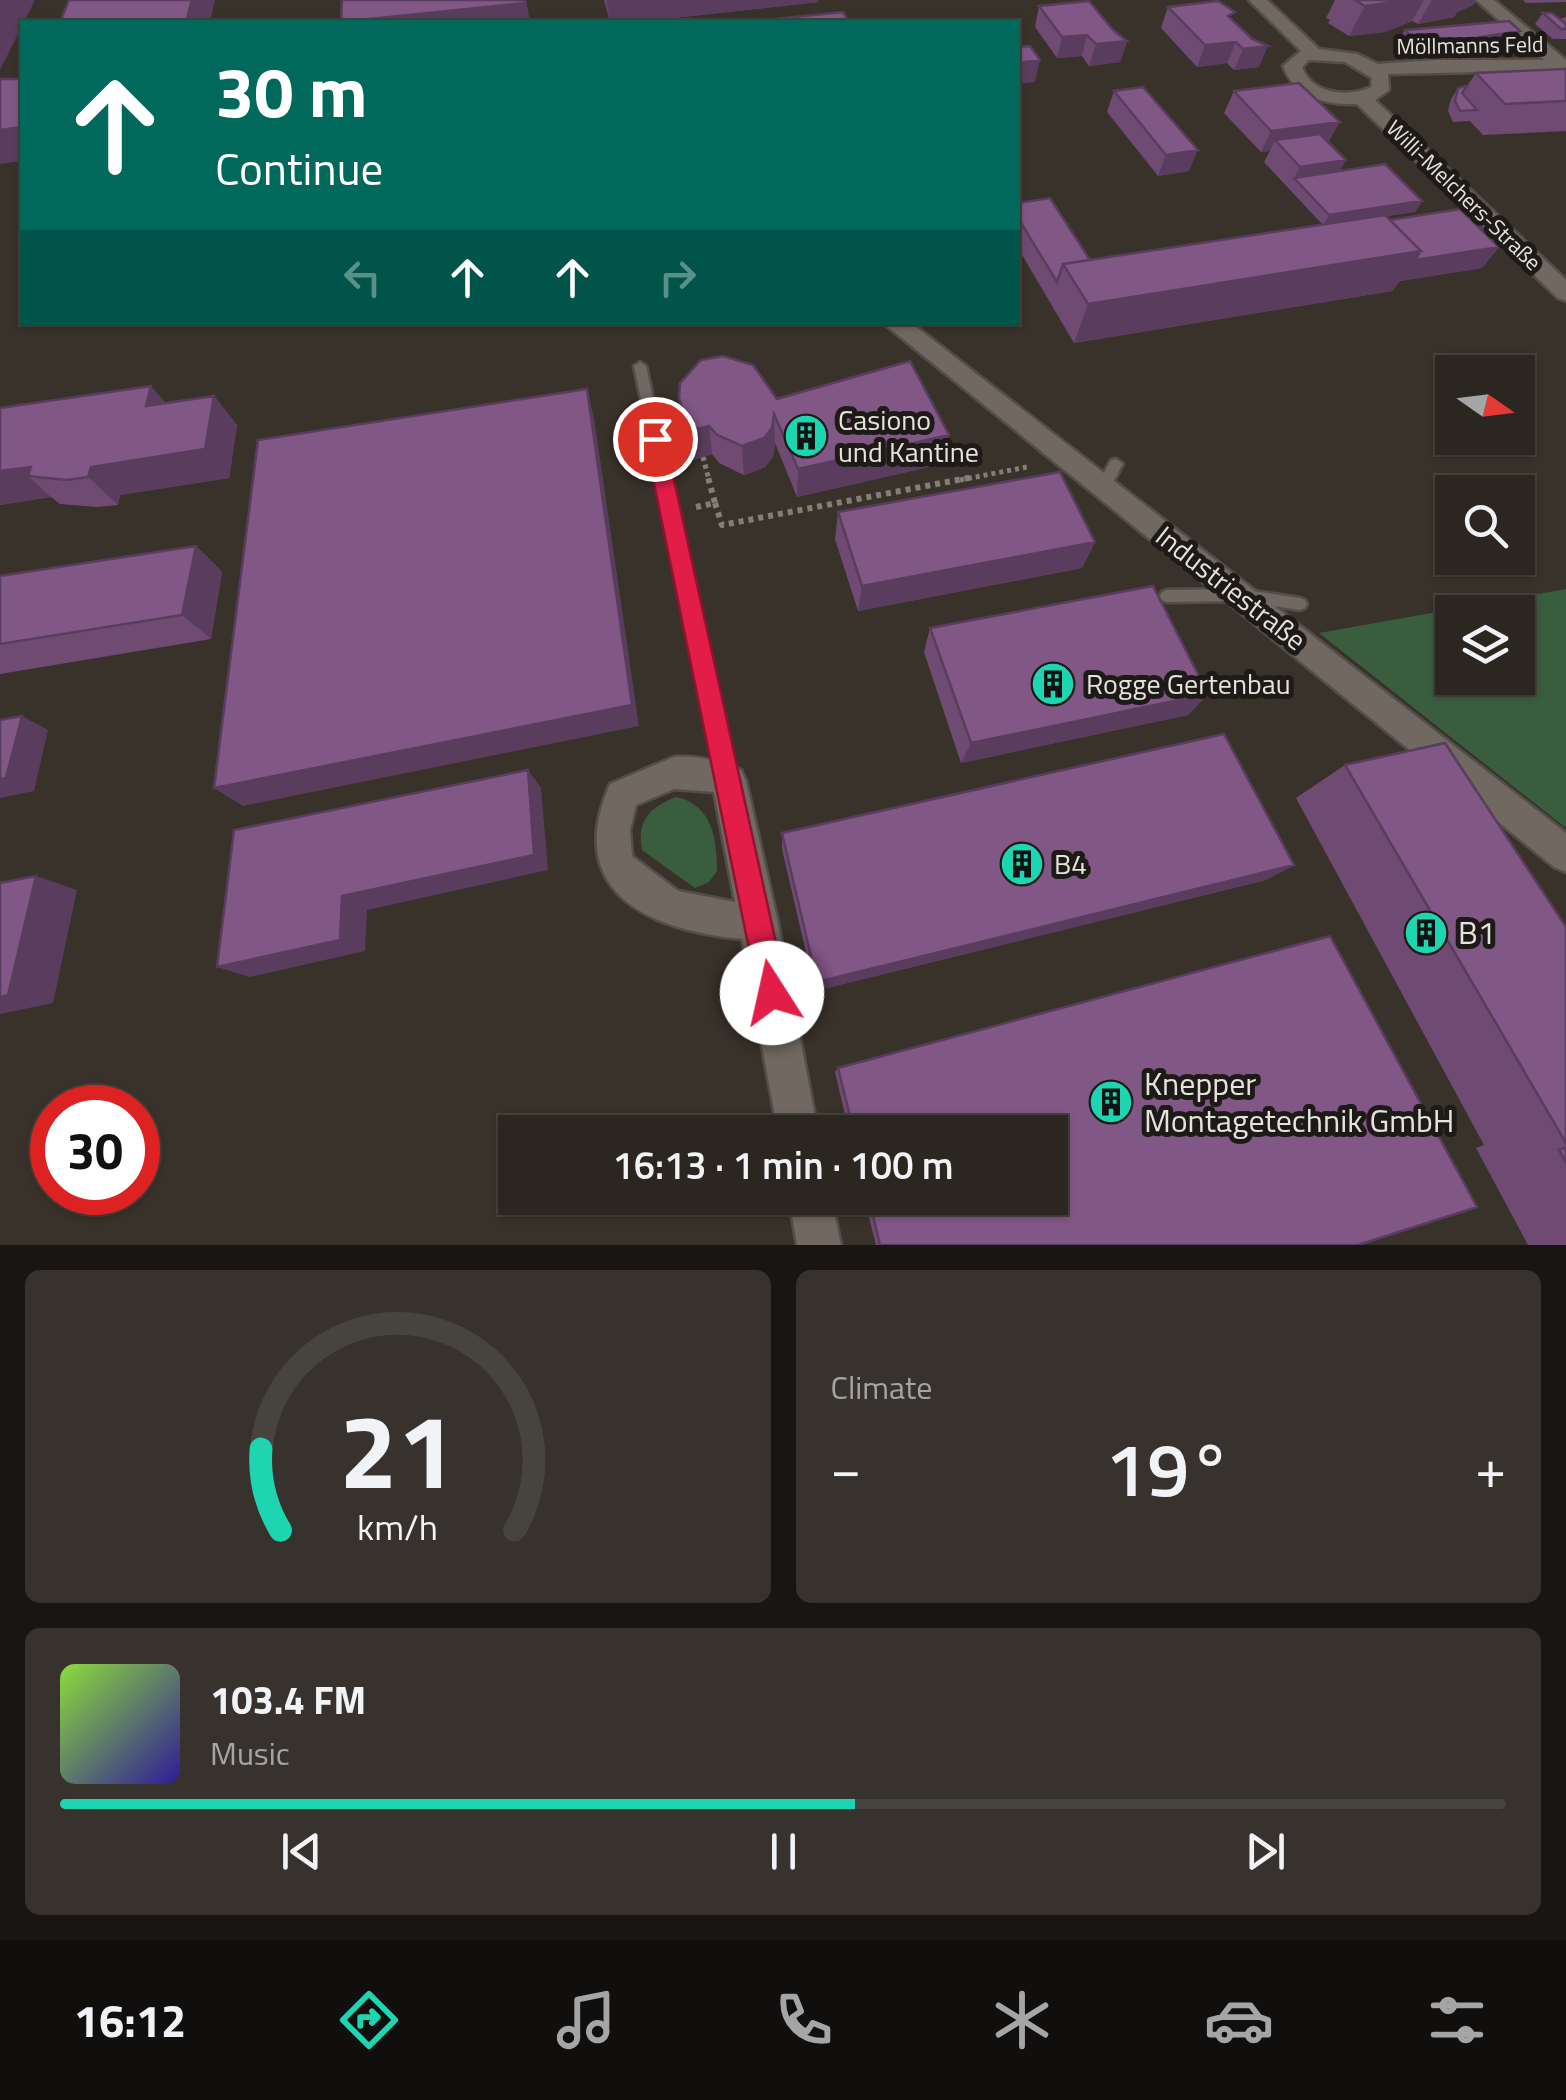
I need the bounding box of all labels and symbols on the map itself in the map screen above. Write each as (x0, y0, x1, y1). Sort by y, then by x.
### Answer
street label: Möllmanns Feld (1396, 27, 1544, 63)
street label: Willi-Melchers-Straße (1379, 112, 1549, 278)
north arrow (1435, 355, 1535, 455)
pin (613, 397, 698, 482)
place label: Casiono und Kantine (838, 398, 979, 473)
building icon: Casiono und Kantine (783, 413, 829, 459)
street label: Industriestraße (1147, 515, 1316, 660)
building icon: Rogge Gertenbau (1030, 661, 1076, 707)
place label: Rogge Gertenbau (1086, 662, 1291, 705)
building icon: B4 (999, 841, 1045, 887)
place label: B4 (1054, 842, 1087, 885)
place label: B1 (1458, 908, 1496, 956)
building icon: B1 (1403, 910, 1449, 956)
position arrow (720, 941, 824, 1045)
place label: Knepper Montagetechnik GmbH (1144, 1059, 1454, 1144)
building icon: Knepper Montagetechnik GmbH (1088, 1079, 1134, 1125)
speed limit sign: 30 (30, 1085, 160, 1215)

